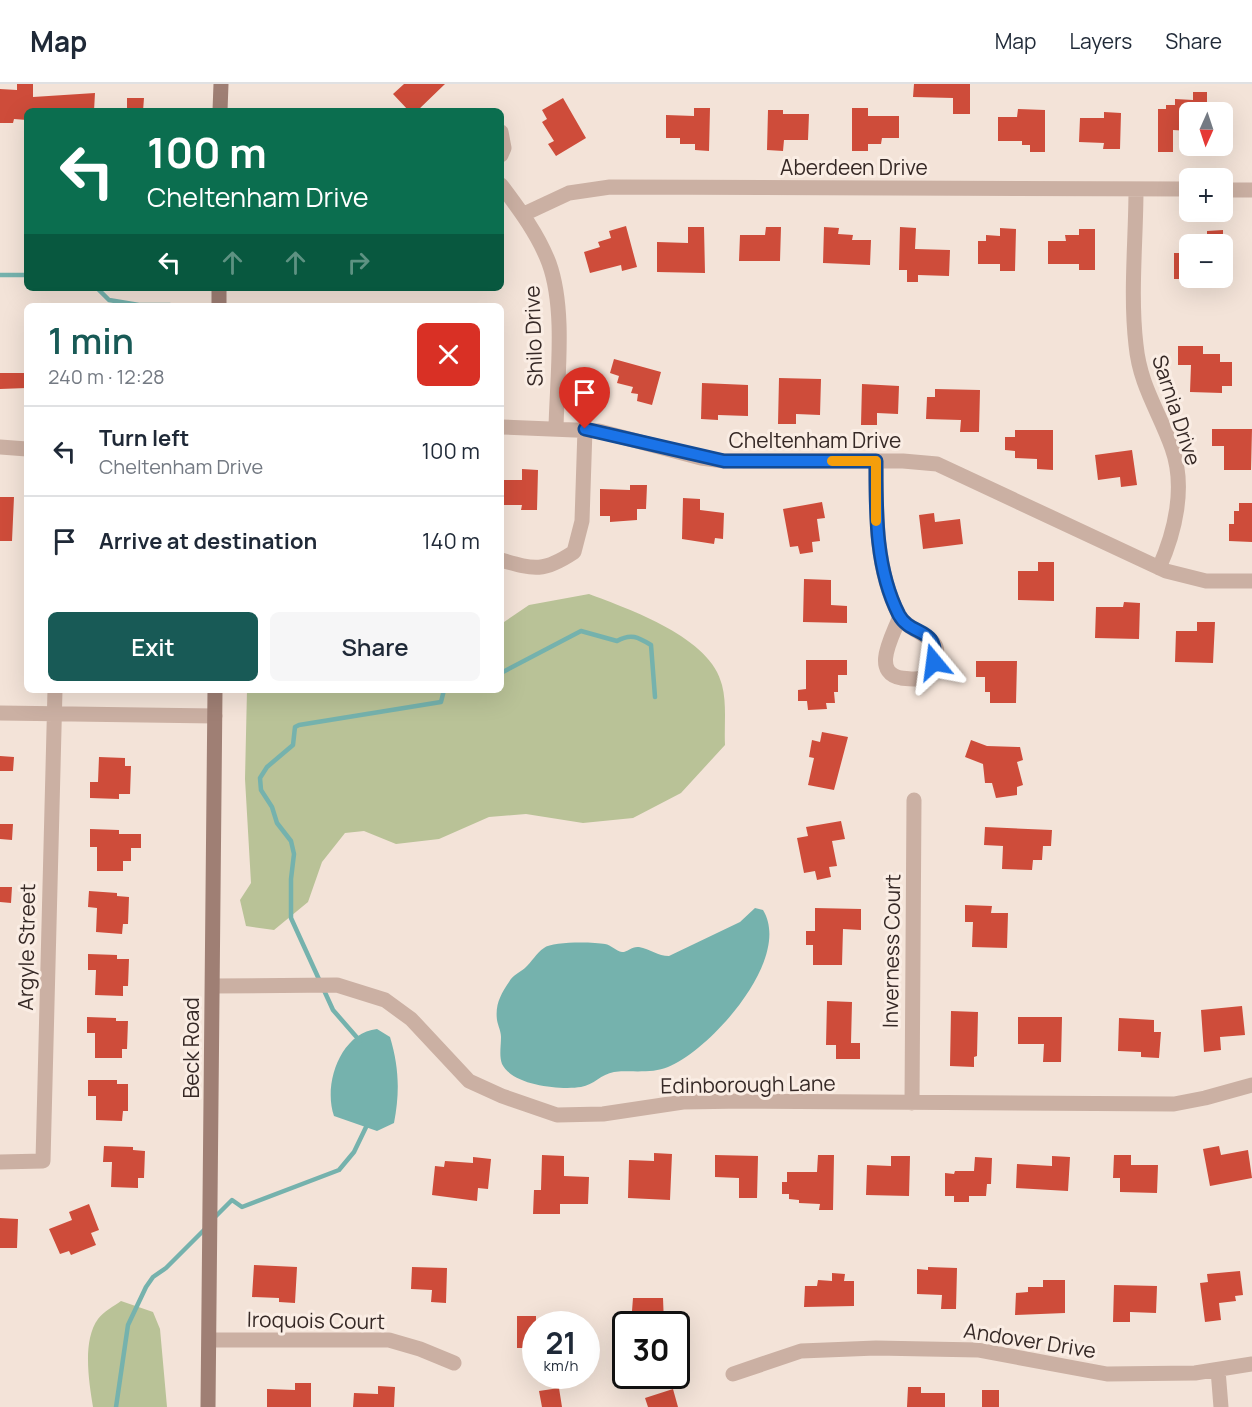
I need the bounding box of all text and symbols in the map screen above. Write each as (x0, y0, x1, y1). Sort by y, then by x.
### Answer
text: Map (30, 22, 87, 60)
text: Map (995, 27, 1036, 55)
text: Layers (1069, 27, 1132, 55)
text: Share (1165, 27, 1222, 55)
north arrow (1179, 102, 1233, 156)
map controls (1179, 102, 1233, 288)
text: 100 m (147, 123, 267, 181)
icon: left (48, 132, 126, 210)
street label: Aberdeen Drive (780, 153, 928, 181)
button: + (1179, 168, 1233, 222)
text: Cheltenham Drive (147, 178, 369, 215)
button: − (1179, 234, 1233, 288)
icon: left (153, 246, 186, 279)
icon: ahead (216, 246, 249, 279)
icon: ahead (279, 246, 312, 279)
icon: right (342, 246, 375, 279)
street label: Shilo Drive (517, 285, 549, 387)
text: 1 min (48, 316, 134, 365)
button: close (417, 323, 480, 386)
street label: Sarnia Drive (1146, 351, 1208, 469)
text: 240 m · 12:28 (48, 363, 165, 390)
pin (559, 367, 610, 429)
icon: arrive (568, 376, 601, 409)
text: Turn left (99, 423, 189, 453)
street label: Cheltenham Drive (729, 426, 901, 454)
icon: left (48, 435, 81, 468)
text: 100 m (422, 436, 480, 466)
text: Cheltenham Drive (99, 453, 263, 480)
icon: arrive (48, 525, 81, 558)
text: Arrive at destination (99, 526, 317, 556)
text: 140 m (422, 526, 480, 556)
button: Exit (48, 612, 258, 681)
button: Share (270, 612, 480, 681)
position arrow (902, 630, 966, 694)
street label: Inverness Court (876, 874, 906, 1028)
street label: Argyle Street (11, 883, 41, 1011)
street label: Beck Road (177, 997, 205, 1099)
street label: Edinborough Lane (660, 1068, 836, 1100)
street label: Iroquois Court (247, 1305, 385, 1335)
speed limit sign: 30 (612, 1311, 690, 1389)
street label: Andover Drive (962, 1316, 1098, 1364)
text: 21 (545, 1322, 577, 1363)
text: km/h (544, 1355, 578, 1376)

